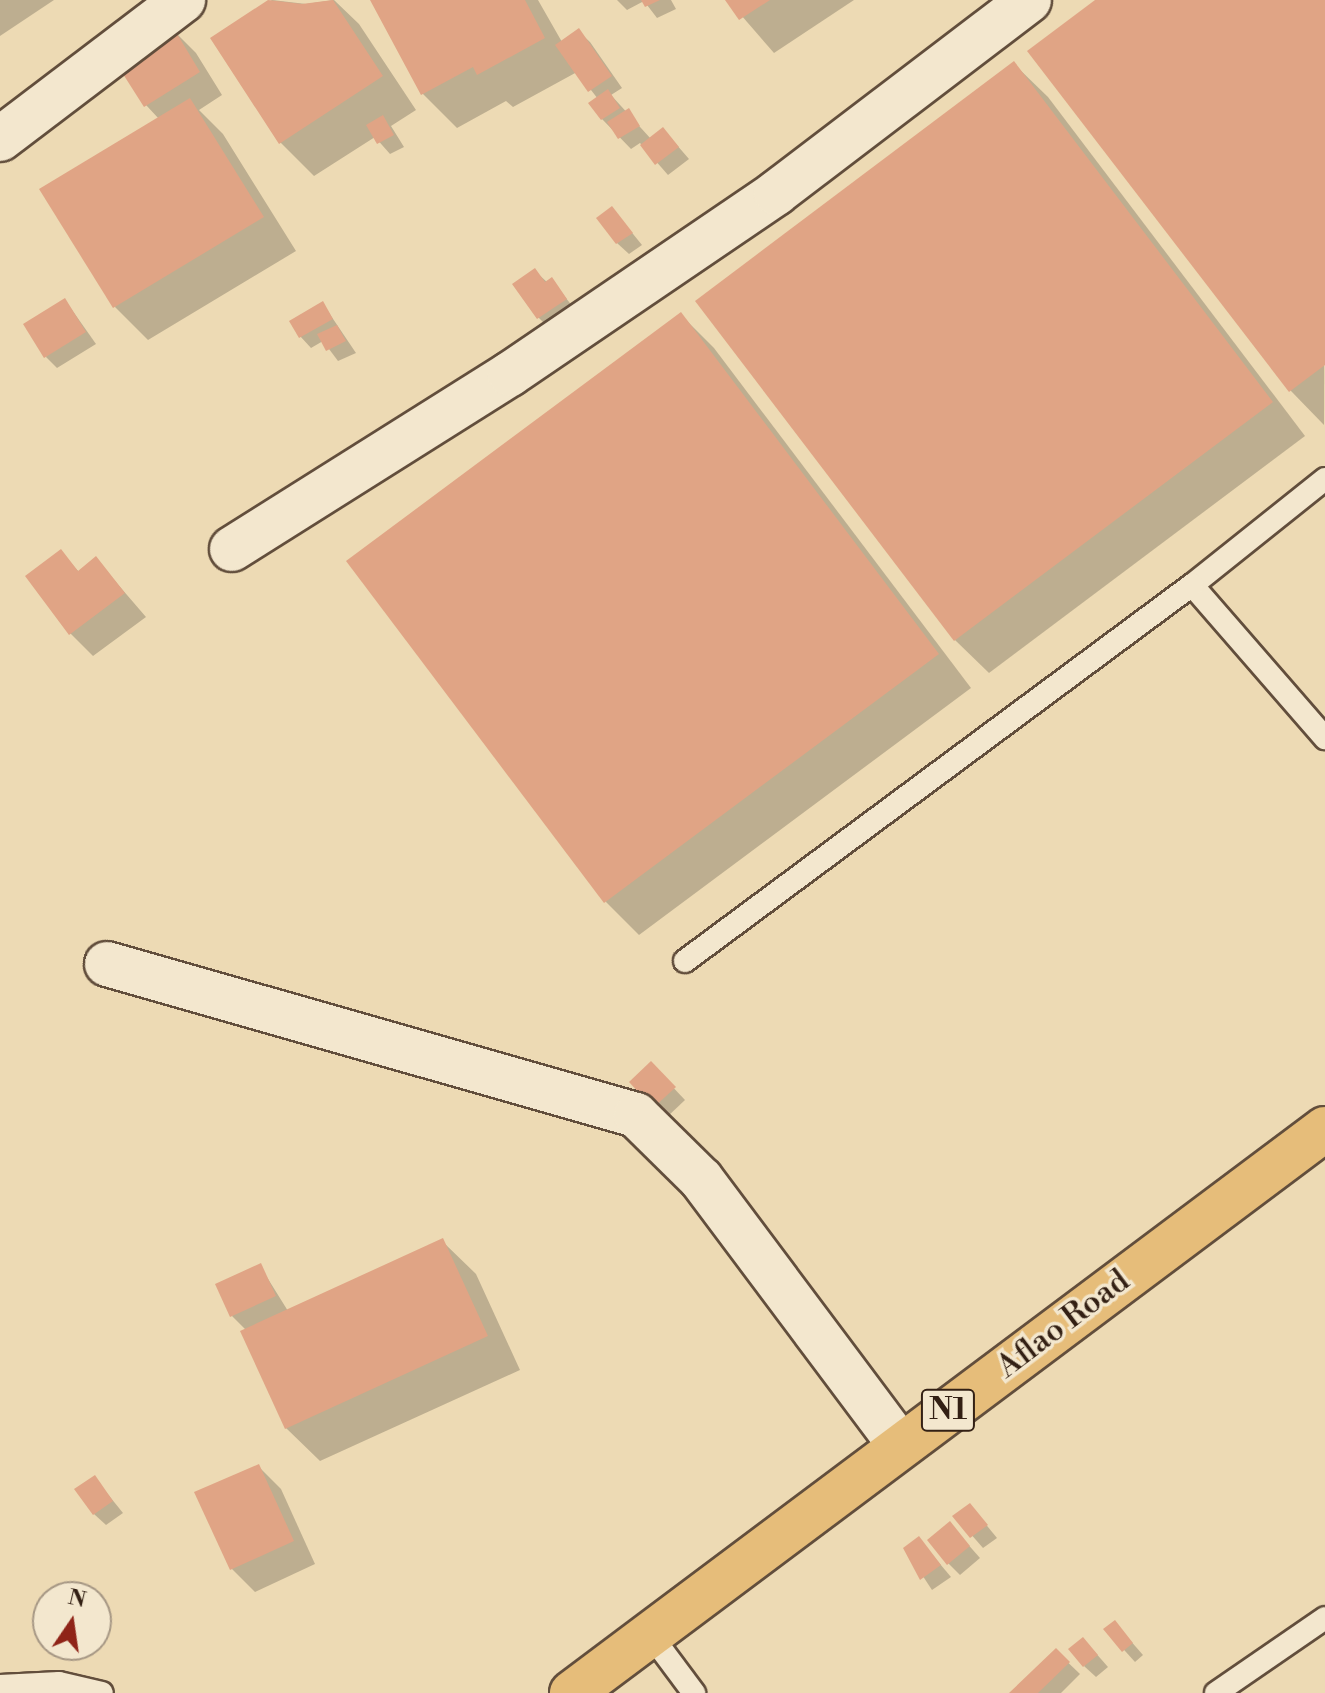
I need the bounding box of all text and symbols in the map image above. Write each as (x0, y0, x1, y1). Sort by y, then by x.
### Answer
street label: Aflao Road (989, 1262, 1137, 1386)
road number: N1 (920, 1384, 976, 1436)
north arrow (32, 1581, 112, 1661)
text: N (66, 1584, 89, 1614)

